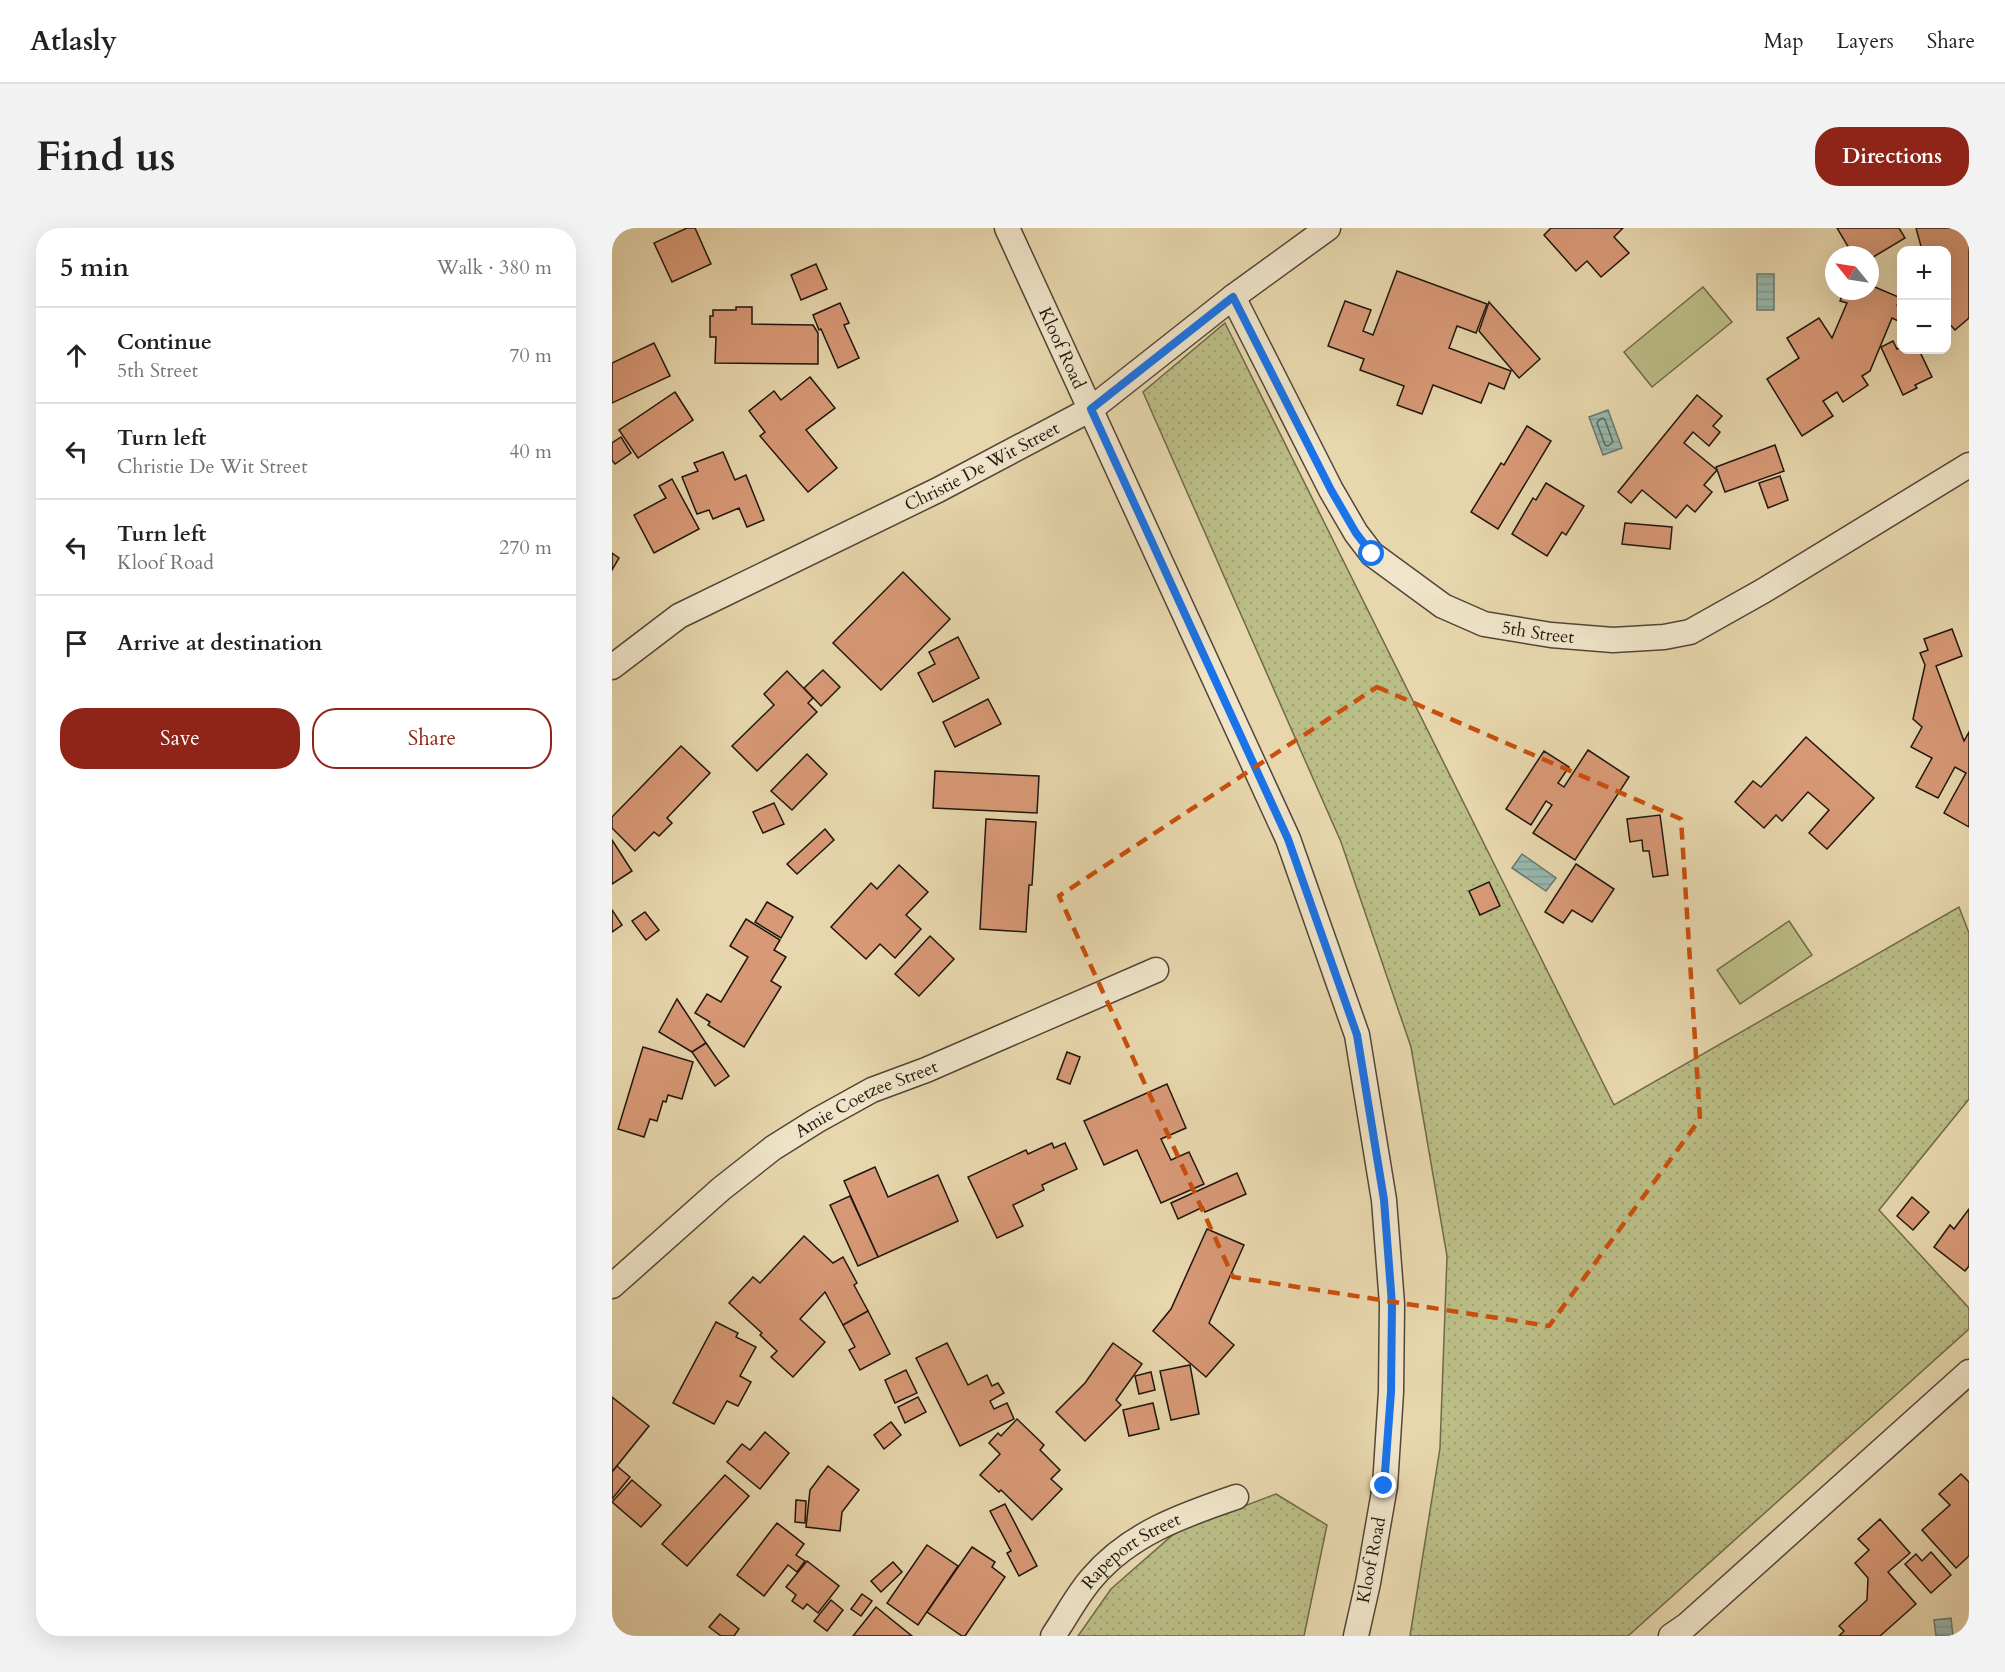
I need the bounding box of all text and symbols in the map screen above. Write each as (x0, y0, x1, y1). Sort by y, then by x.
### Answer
text: Atlasly (30, 22, 117, 60)
text: Map (1764, 27, 1804, 56)
text: Layers (1837, 27, 1894, 56)
text: Share (1927, 27, 1975, 56)
button: Directions (1815, 127, 1969, 186)
text: Find us (36, 128, 176, 185)
north arrow (1825, 246, 1879, 300)
map controls (1897, 246, 1951, 354)
button: + (1897, 246, 1951, 300)
text: 5 min (60, 250, 129, 285)
text: Walk · 380 m (437, 254, 552, 281)
button: − (1897, 300, 1951, 354)
street label: Kloof Road (1032, 303, 1091, 393)
text: Continue (117, 327, 212, 357)
icon: ahead (60, 339, 93, 372)
text: 70 m (509, 342, 552, 369)
text: 5th Street (117, 357, 198, 384)
street label: Christie De Wit Street (900, 416, 1064, 517)
text: Turn left (117, 423, 206, 453)
icon: left (60, 435, 93, 468)
text: 40 m (509, 438, 552, 465)
text: Christie De Wit Street (117, 453, 308, 480)
text: Turn left (117, 519, 206, 549)
icon: left (60, 531, 93, 564)
text: 270 m (499, 534, 552, 561)
route start (1358, 540, 1384, 566)
text: Kloof Road (117, 549, 214, 576)
street label: 5th Street (1500, 615, 1575, 650)
icon: arrive (60, 627, 93, 660)
text: Arrive at destination (117, 628, 322, 658)
button: Save (60, 708, 300, 769)
button: Share (312, 708, 552, 769)
street label: Amie Coetzee Street (790, 1054, 942, 1144)
route end (1370, 1472, 1396, 1498)
street label: Rapeport Street (1076, 1507, 1185, 1595)
street label: Kloof Road (1351, 1514, 1392, 1605)

